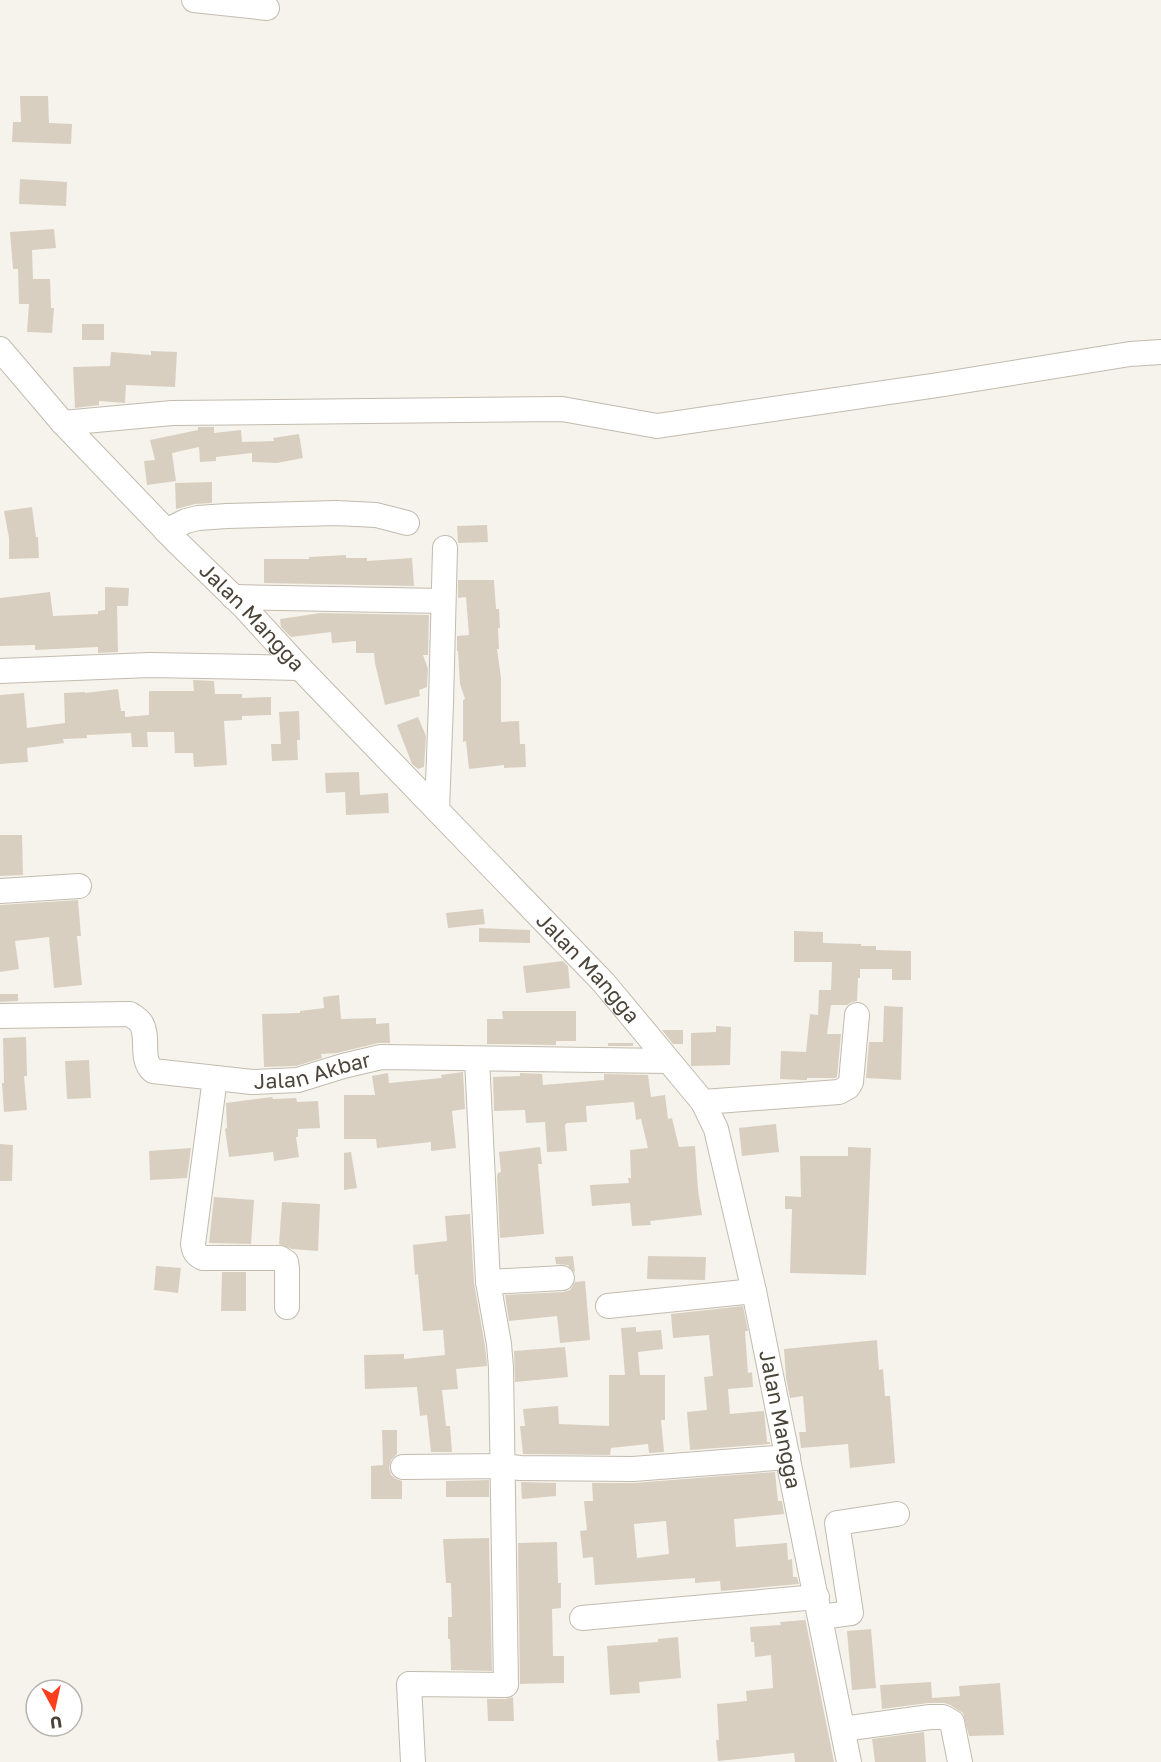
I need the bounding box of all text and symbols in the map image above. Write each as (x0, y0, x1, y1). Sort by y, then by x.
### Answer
street label: Jalan Mangga (194, 557, 311, 676)
street label: Jalan Mangga (531, 907, 646, 1028)
street label: Jalan Akbar (253, 1046, 373, 1094)
street label: Jalan Mangga (754, 1348, 808, 1491)
north arrow (24, 1678, 84, 1738)
text: U (49, 1712, 63, 1734)

